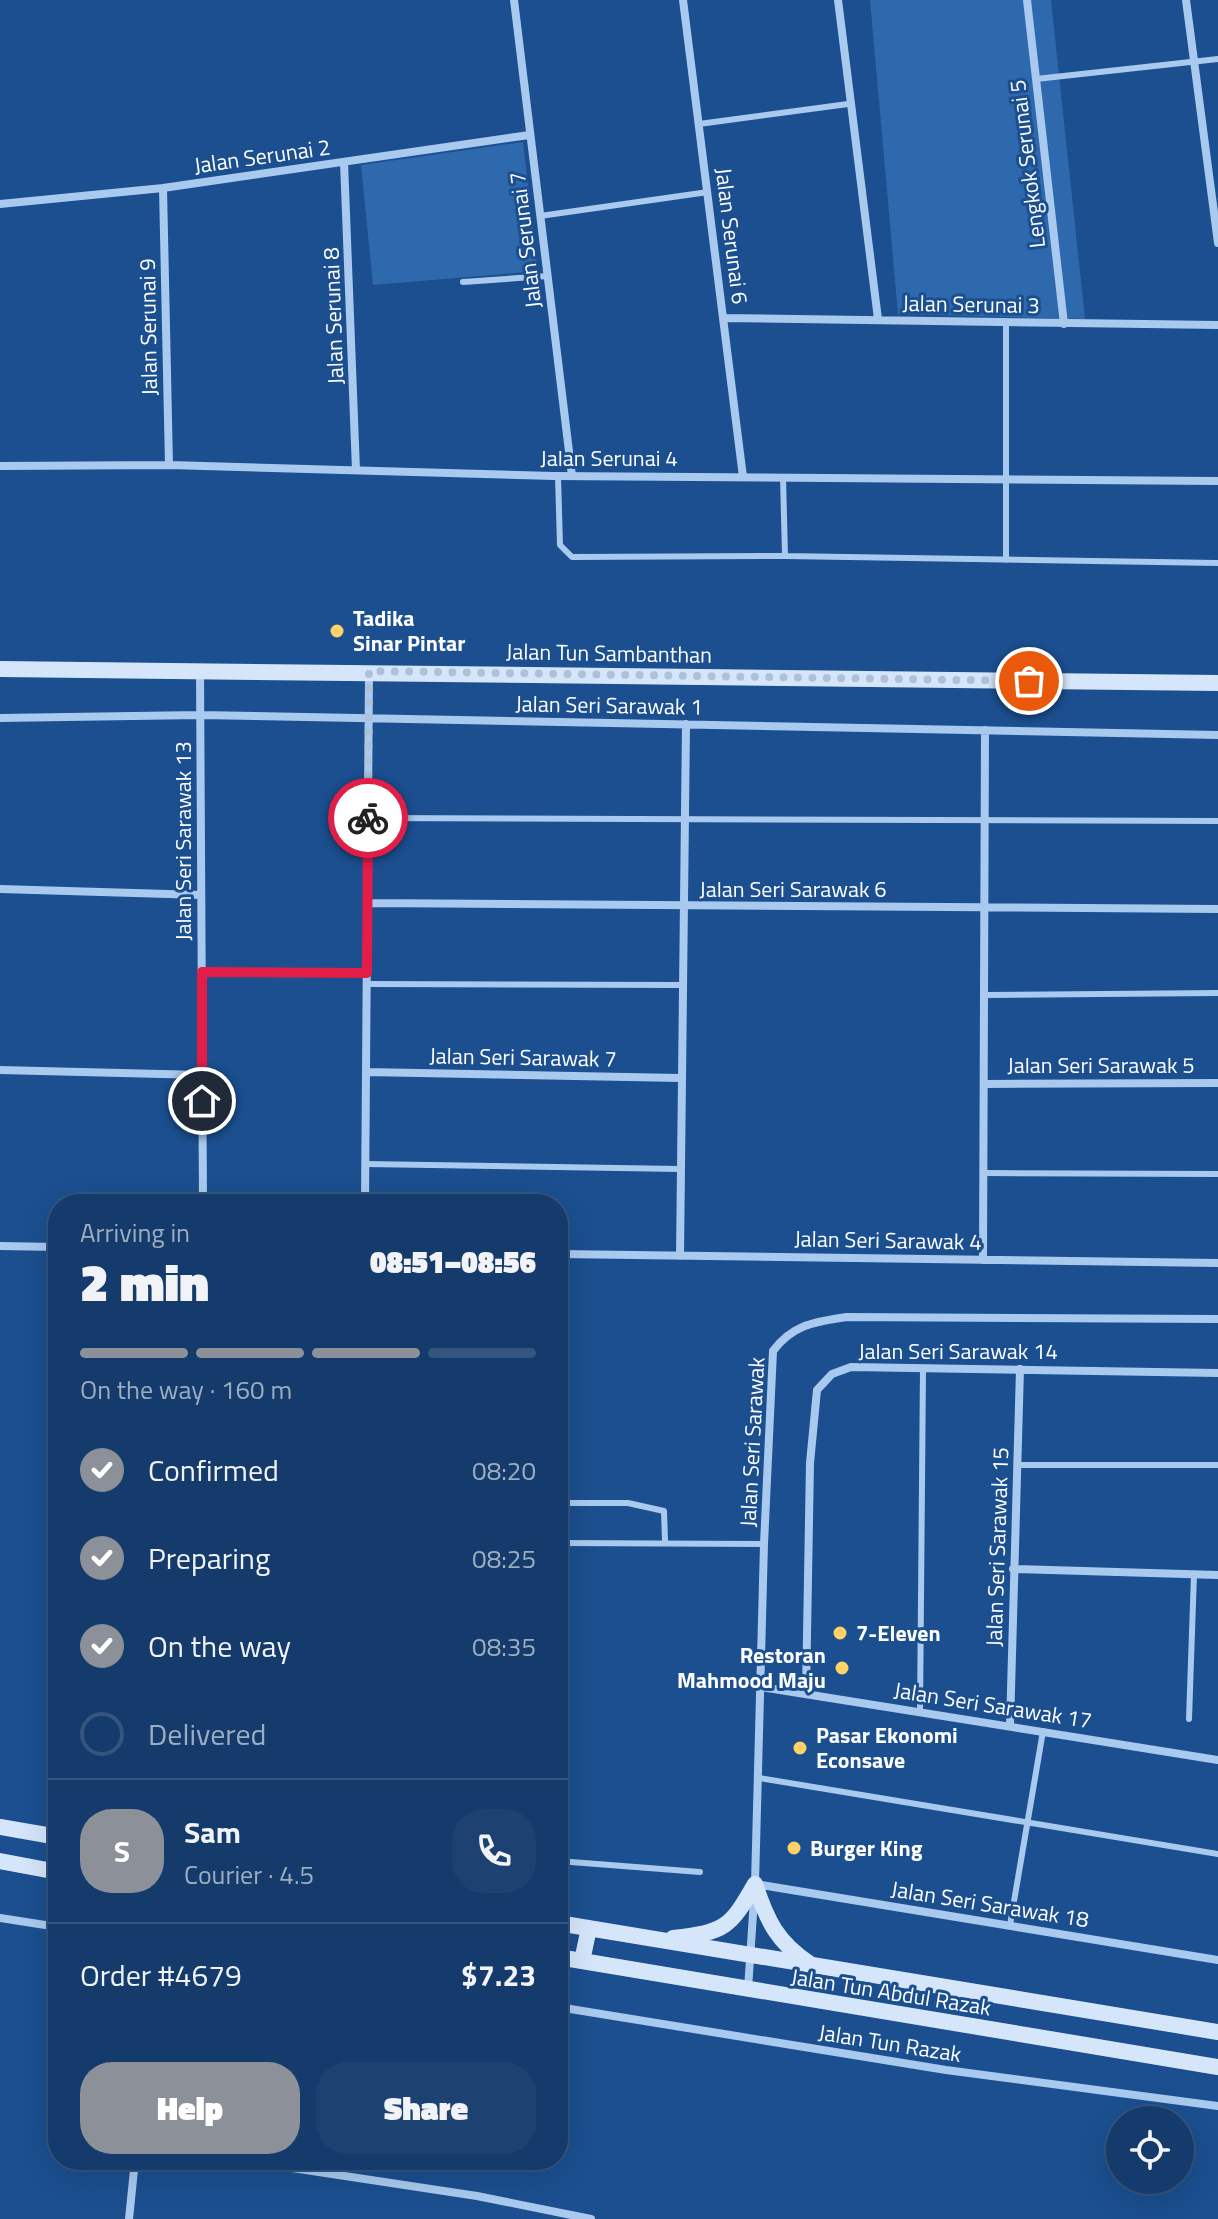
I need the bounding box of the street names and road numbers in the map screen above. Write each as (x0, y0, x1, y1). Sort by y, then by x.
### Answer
street label: Lengkok Serunai 5 (1000, 78, 1054, 250)
street label: Jalan Serunai 2 (192, 130, 332, 182)
street label: Jalan Serunai 6 (707, 166, 757, 306)
street label: Jalan Serunai 7 (500, 170, 550, 310)
street label: Jalan Serunai 8 (314, 247, 352, 385)
street label: Jalan Serunai 9 (130, 258, 166, 396)
street label: Jalan Serunai 3 (902, 286, 1040, 322)
street label: Jalan Serunai 4 (540, 441, 678, 475)
street label: Jalan Tun Sambanthan (506, 634, 712, 672)
street label: Jalan Seri Sarawak 1 (515, 686, 703, 724)
street label: Jalan Seri Sarawak 13 (166, 741, 200, 941)
street label: Jalan Seri Sarawak 6 (699, 872, 887, 906)
street label: Jalan Seri Sarawak 7 (429, 1038, 617, 1076)
street label: Jalan Seri Sarawak 5 (1007, 1048, 1195, 1082)
street label: Jalan Seri Sarawak 4 (794, 1221, 982, 1259)
street label: Jalan Seri Sarawak 14 (858, 1334, 1058, 1368)
street label: Jalan Seri Sarawak (731, 1356, 773, 1528)
street label: Jalan Seri Sarawak 15 (977, 1447, 1017, 1647)
street label: Jalan Seri Sarawak 17 (892, 1673, 1094, 1737)
street label: Jalan Seri Sarawak 18 (889, 1872, 1091, 1936)
street label: Jalan Tun Abdul Razak (788, 1959, 994, 2025)
street label: Jalan Tun Razak (816, 2015, 964, 2071)

